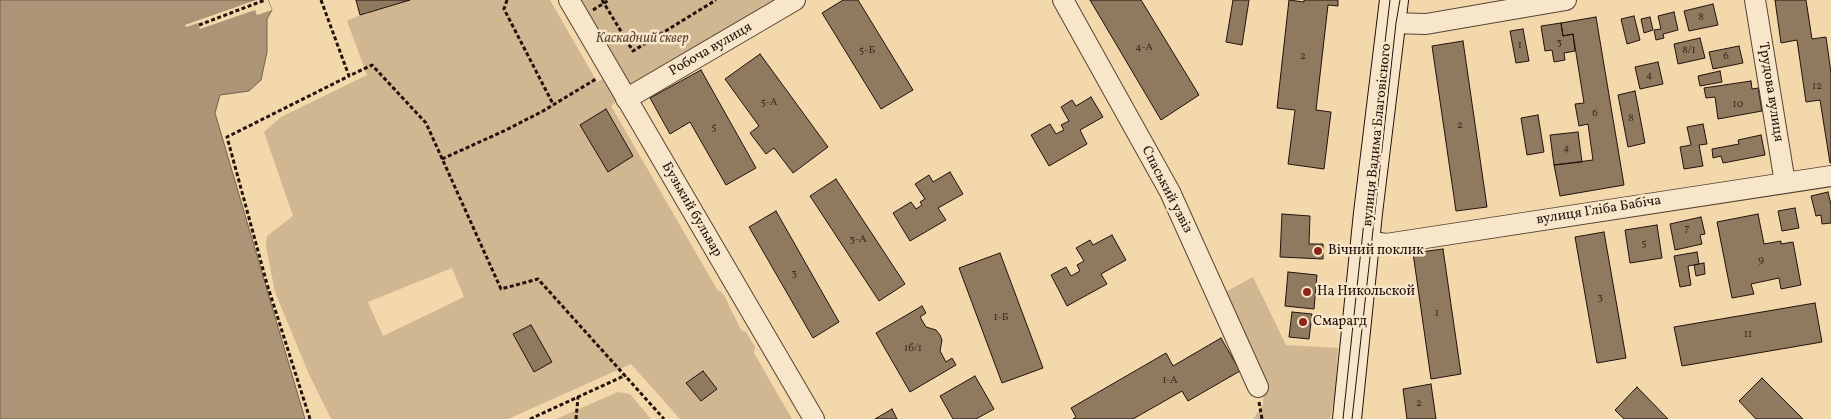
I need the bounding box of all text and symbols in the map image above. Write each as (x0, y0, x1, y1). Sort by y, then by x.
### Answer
house number: 8 (1698, 11, 1704, 25)
street label: Робоча вулиця (666, 19, 756, 81)
park label: Каскадний сквер (595, 31, 689, 47)
house number: 3 (1556, 36, 1562, 50)
house number: 1 (1518, 39, 1522, 53)
house number: 4-А (1135, 41, 1153, 55)
street label: Трудова вулиця (1754, 41, 1786, 143)
street label: вулиця Вадима Благовісного (1360, 43, 1396, 227)
house number: 5-Б (859, 44, 875, 58)
house number: 8/1 (1682, 44, 1696, 58)
house number: 2 (1300, 50, 1306, 64)
house number: 6 (1723, 50, 1729, 64)
house number: 4 (1646, 69, 1652, 83)
house number: 12 (1812, 80, 1822, 94)
house number: 5-А (761, 96, 777, 110)
house number: 10 (1733, 98, 1743, 112)
house number: 6 (1592, 107, 1598, 121)
house number: 8 (1628, 112, 1634, 126)
house number: 2 (1457, 119, 1463, 133)
house number: 5 (711, 121, 717, 135)
house number: 4 (1563, 142, 1569, 156)
street label: Спаський узвіз (1137, 144, 1195, 236)
street label: Бузький бульвар (657, 160, 725, 260)
street label: вулиця Гліба Бабіча (1535, 193, 1663, 229)
house number: 7 (1684, 222, 1690, 236)
house number: 3-А (849, 233, 867, 247)
house number: 5 (1641, 237, 1647, 251)
place label: Вічний поклик (1328, 243, 1424, 259)
marker: Вічний поклик (1312, 245, 1324, 257)
house number: 9 (1758, 254, 1764, 268)
house number: 3 (791, 267, 797, 281)
place label: На Никольской (1317, 284, 1415, 300)
marker: На Никольской (1301, 286, 1313, 298)
house number: 3 (1597, 291, 1603, 305)
house number: 1 (1435, 307, 1439, 321)
house number: 1-Б (994, 311, 1008, 325)
place label: Смарагд (1313, 314, 1367, 330)
marker: Смарагд (1297, 316, 1309, 328)
house number: 11 (1744, 328, 1752, 342)
house number: 1б/1 (904, 342, 922, 356)
house number: 1-А (1162, 374, 1178, 388)
house number: 2 (1416, 397, 1422, 411)

